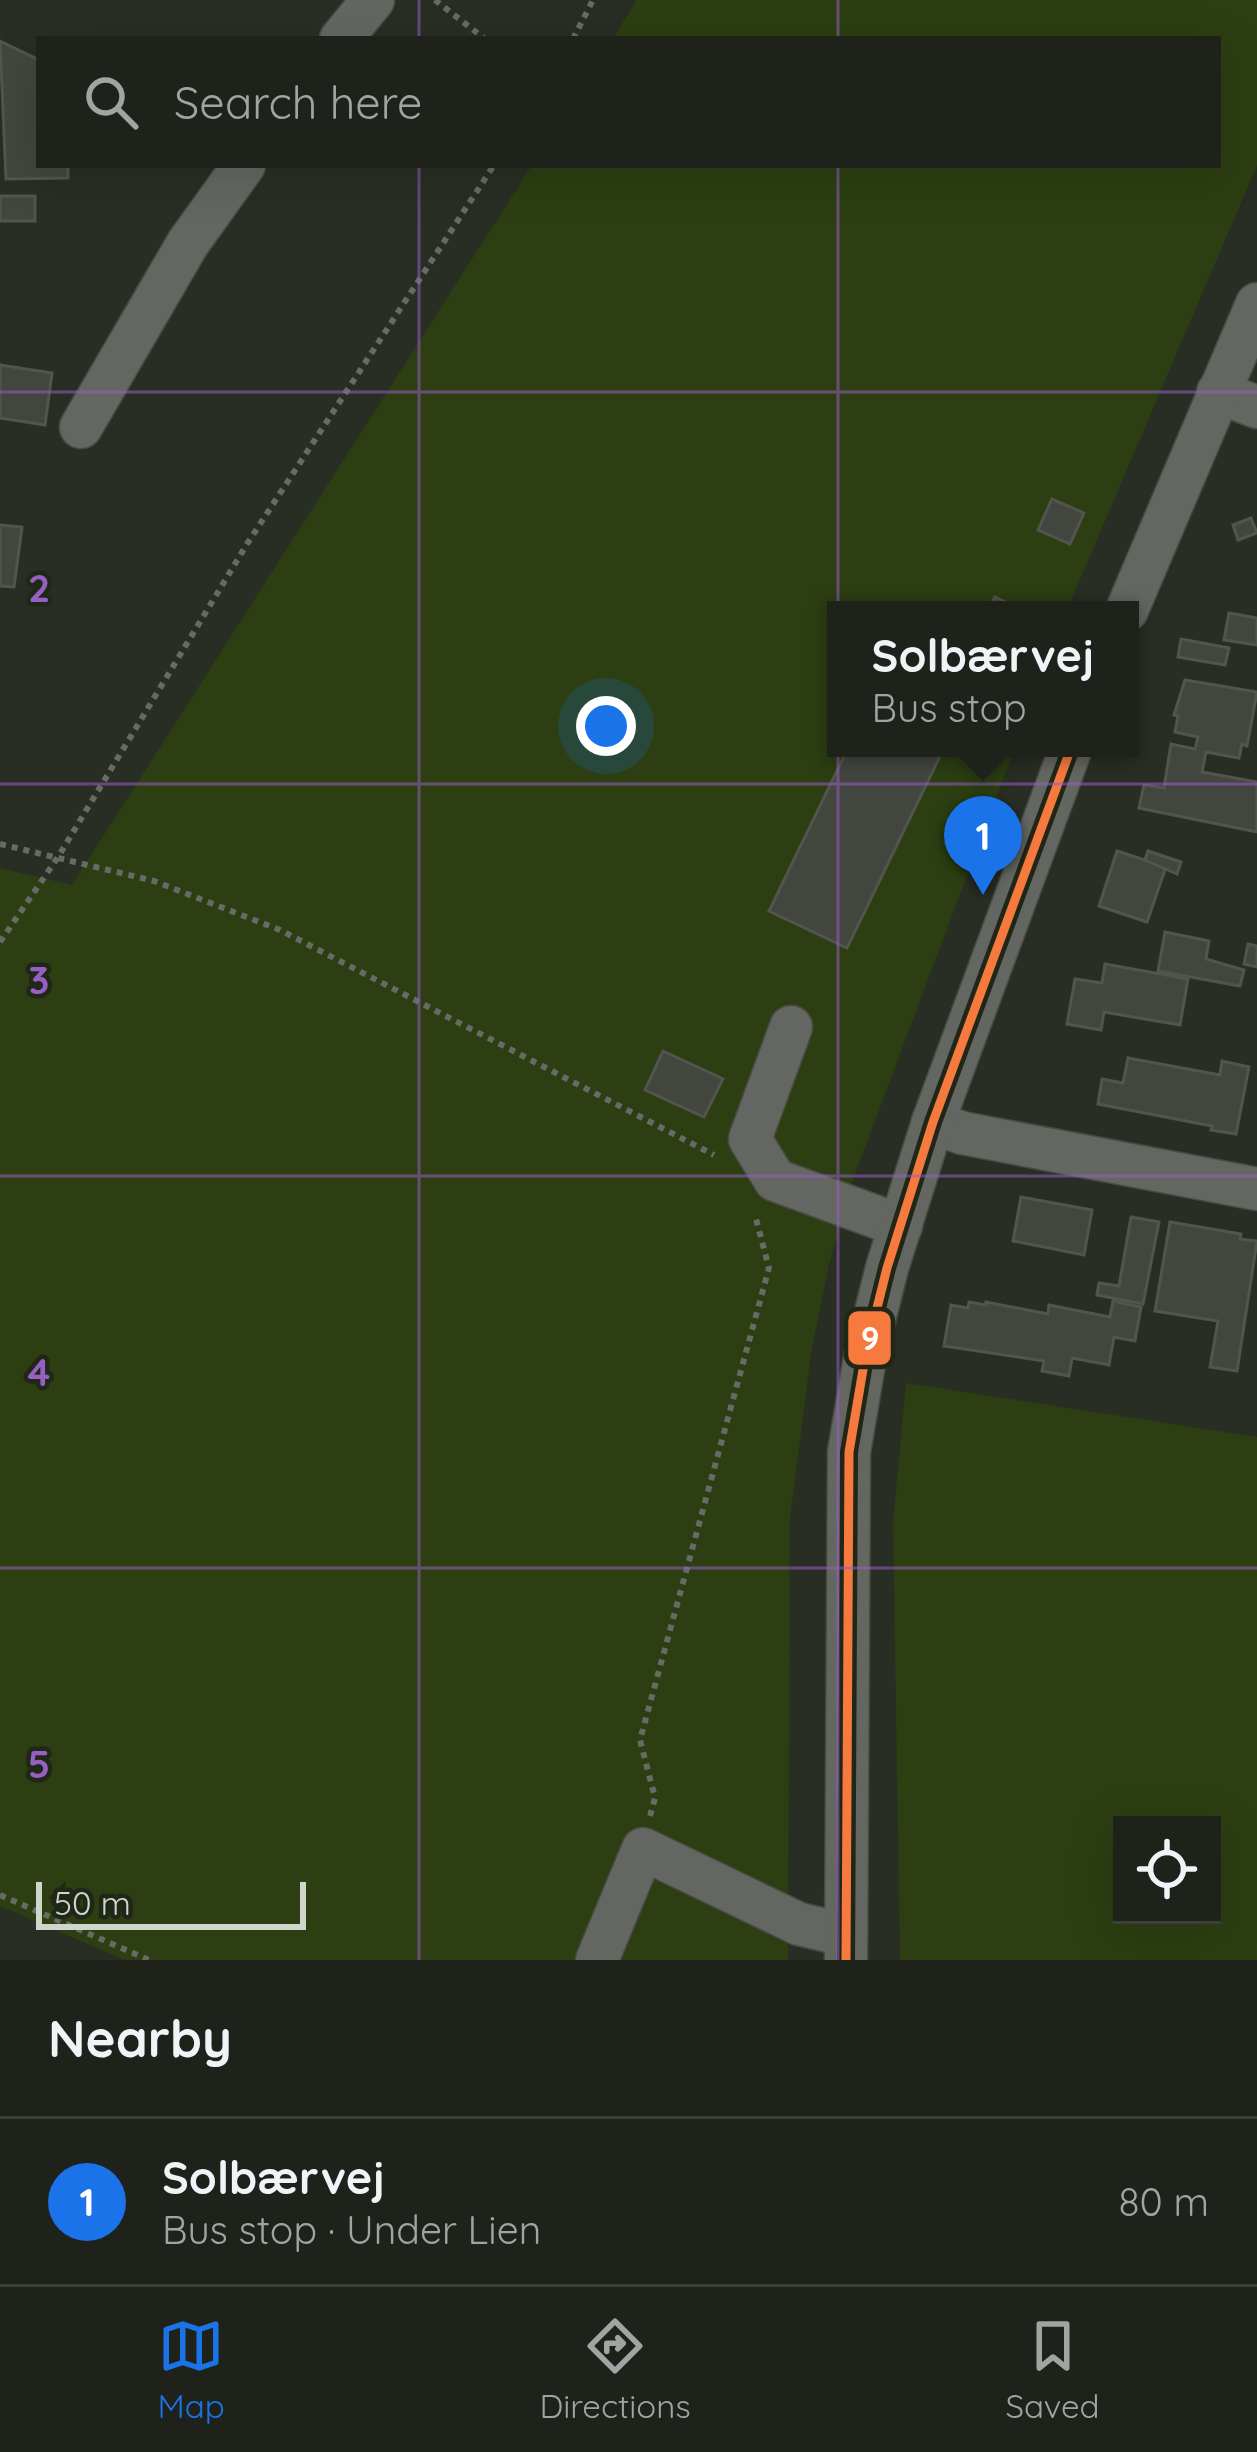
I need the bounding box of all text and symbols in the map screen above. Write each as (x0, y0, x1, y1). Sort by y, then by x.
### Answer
search box (36, 36, 1221, 168)
icon: search (78, 69, 144, 135)
text: Search here (174, 74, 422, 130)
text: 2 (28, 563, 50, 612)
popup (827, 601, 1139, 757)
text: Solbærvej (872, 627, 1094, 683)
text: Bus stop (872, 683, 1027, 732)
your location (576, 696, 636, 756)
pin: 1 (944, 796, 1022, 895)
text: 3 (29, 955, 49, 1004)
line badge: 9 (846, 1309, 893, 1367)
text: 9 (861, 1317, 879, 1358)
text: 4 (28, 1347, 50, 1396)
text: 5 (28, 1739, 50, 1788)
map controls (1113, 1816, 1221, 1924)
button: locate (1113, 1816, 1221, 1924)
scale bar (36, 1876, 306, 1929)
text: 50 m (54, 1882, 131, 1923)
text: Nearby (48, 2006, 232, 2070)
text: Solbærvej (162, 2149, 385, 2205)
text: 1 (79, 2177, 95, 2226)
text: 80 m (1119, 2177, 1209, 2226)
text: Bus stop · Under Lien (162, 2205, 541, 2254)
tab: Map (157, 2313, 225, 2426)
tab: Directions (539, 2313, 691, 2426)
tab: Saved (1006, 2313, 1100, 2426)

